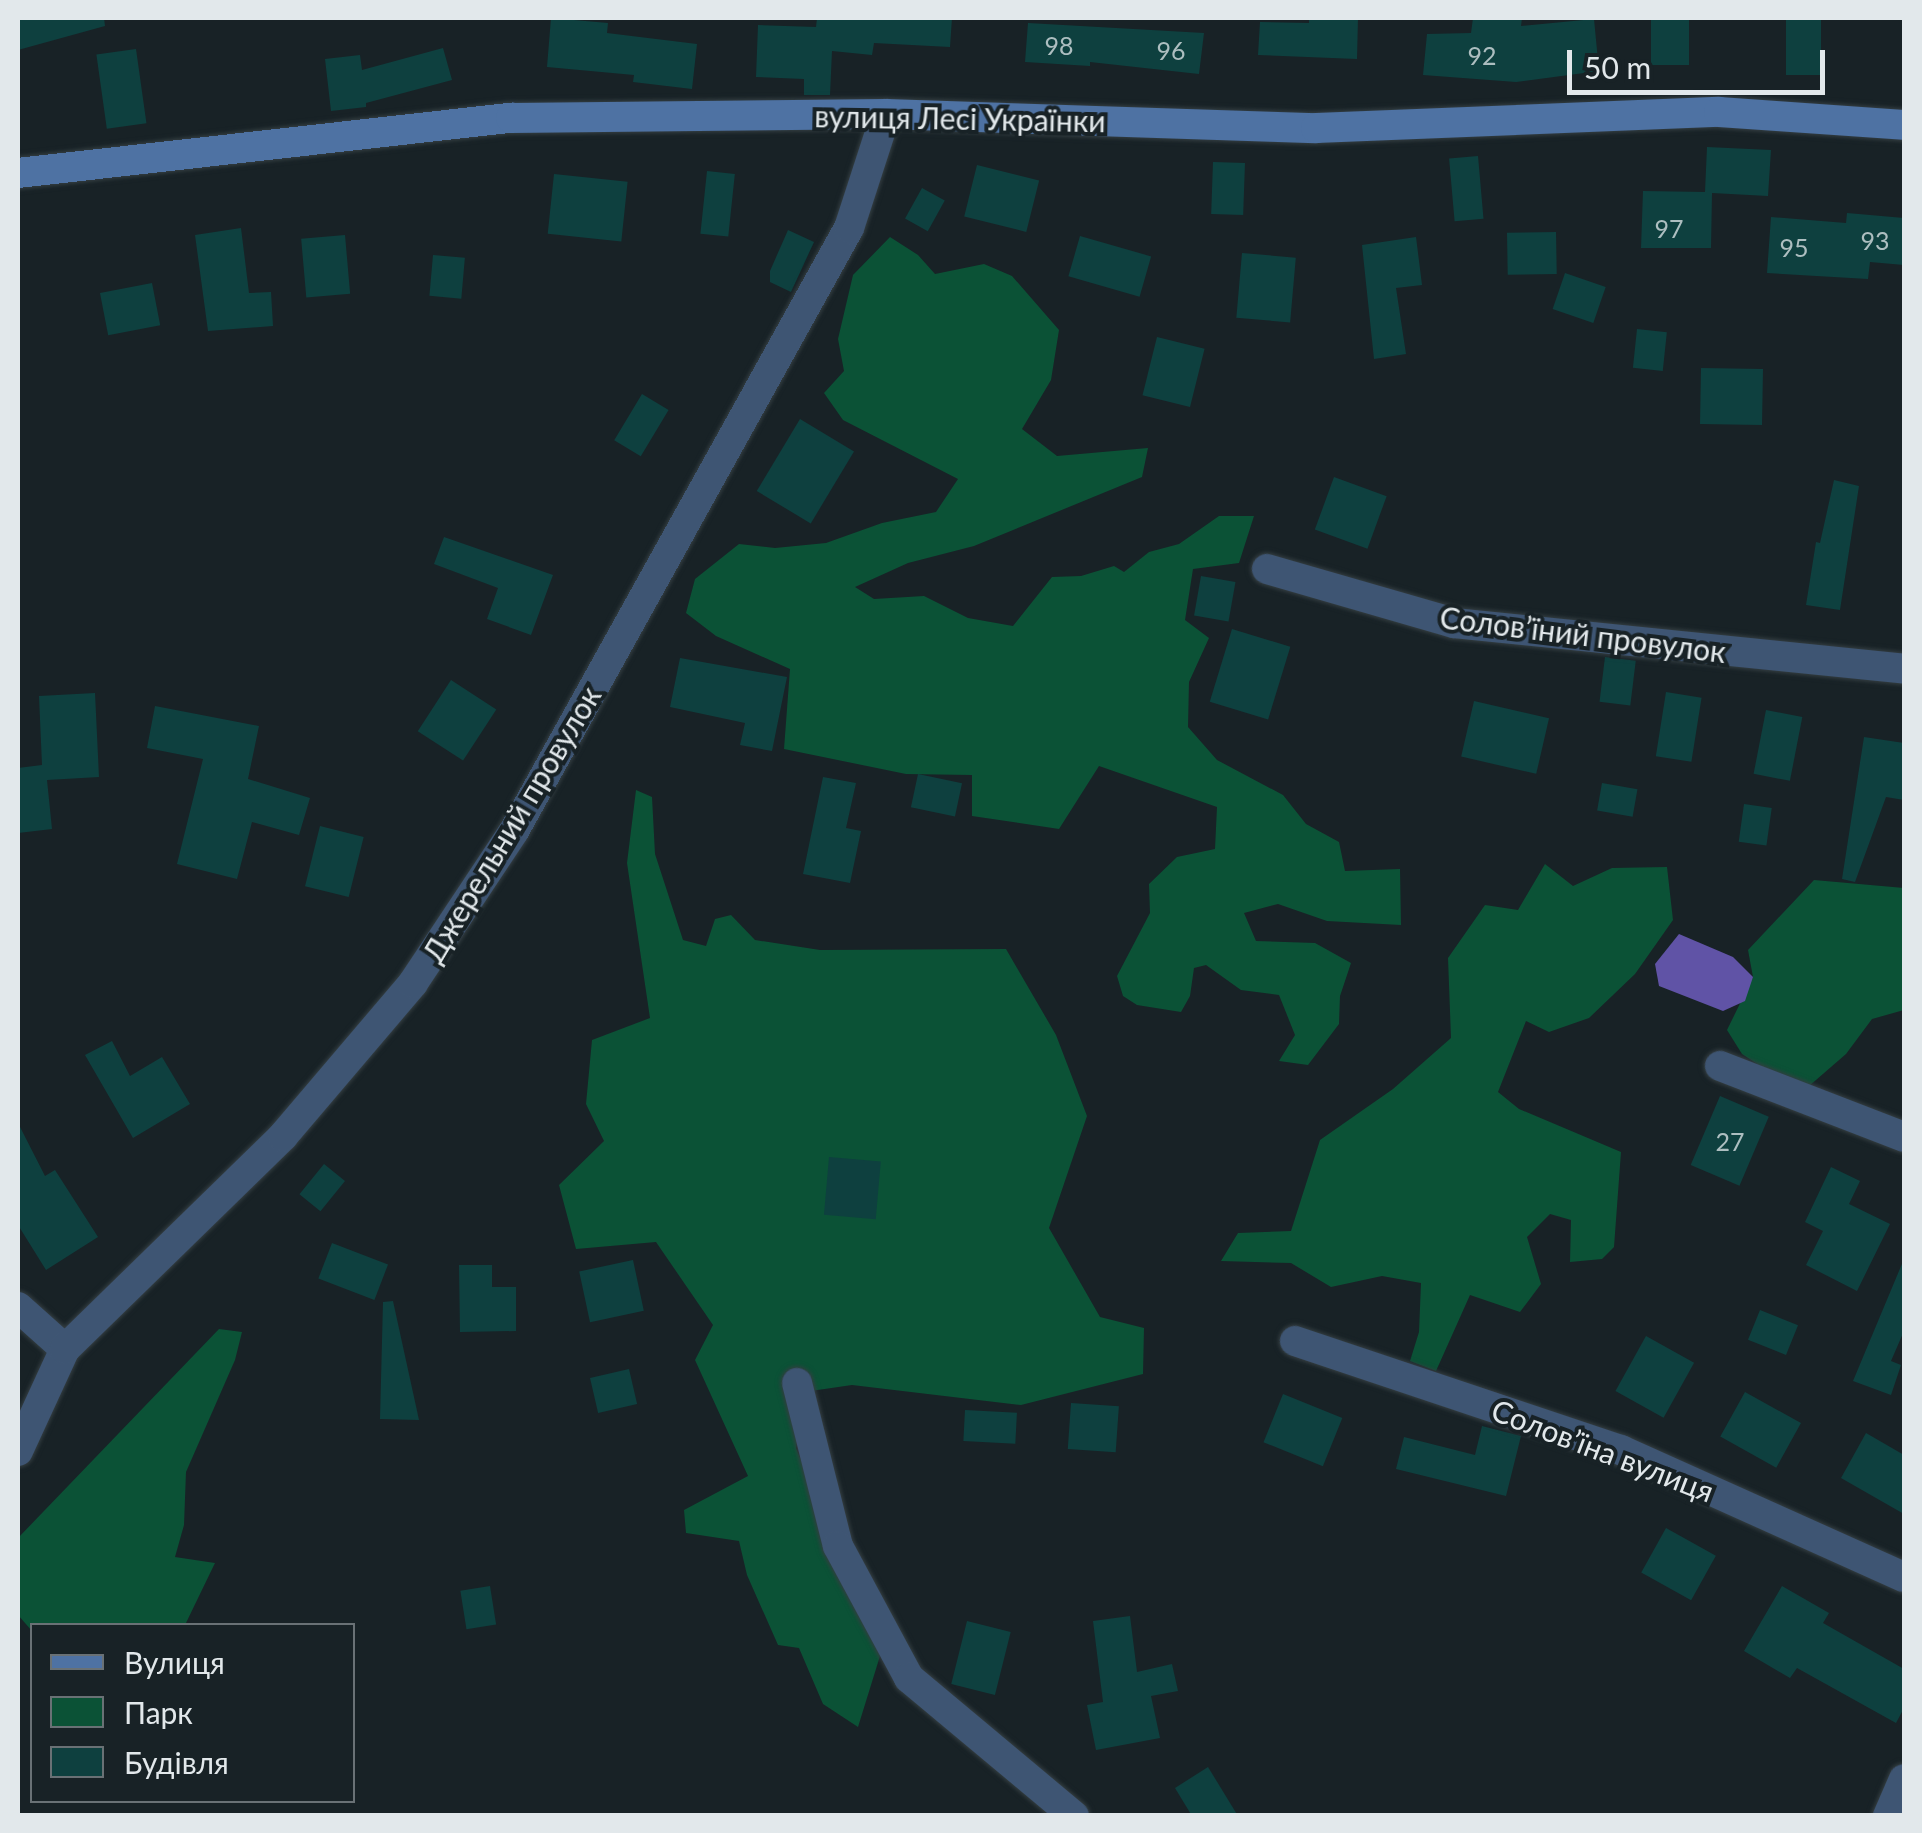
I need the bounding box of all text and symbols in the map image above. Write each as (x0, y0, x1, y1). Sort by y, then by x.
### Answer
house number: 98 (1045, 30, 1073, 60)
scale bar (1572, 30, 1830, 92)
house number: 96 (1157, 35, 1185, 65)
house number: 92 (1468, 40, 1496, 70)
text: 50 m (1584, 49, 1651, 85)
street label: вулиця Лесі Українки (814, 97, 1106, 139)
house number: 97 (1655, 213, 1683, 243)
house number: 93 (1861, 225, 1889, 255)
house number: 95 (1780, 232, 1808, 262)
street label: Соловʼїний провулок (1438, 599, 1728, 669)
street label: Джерельний провулок (414, 680, 608, 968)
house number: 27 (1716, 1126, 1744, 1156)
street label: Соловʼїна вулиця (1487, 1391, 1719, 1509)
legend (30, 1623, 355, 1803)
text: Вулиця (124, 1644, 225, 1680)
text: Парк (124, 1694, 193, 1730)
text: Будівля (124, 1744, 229, 1780)

